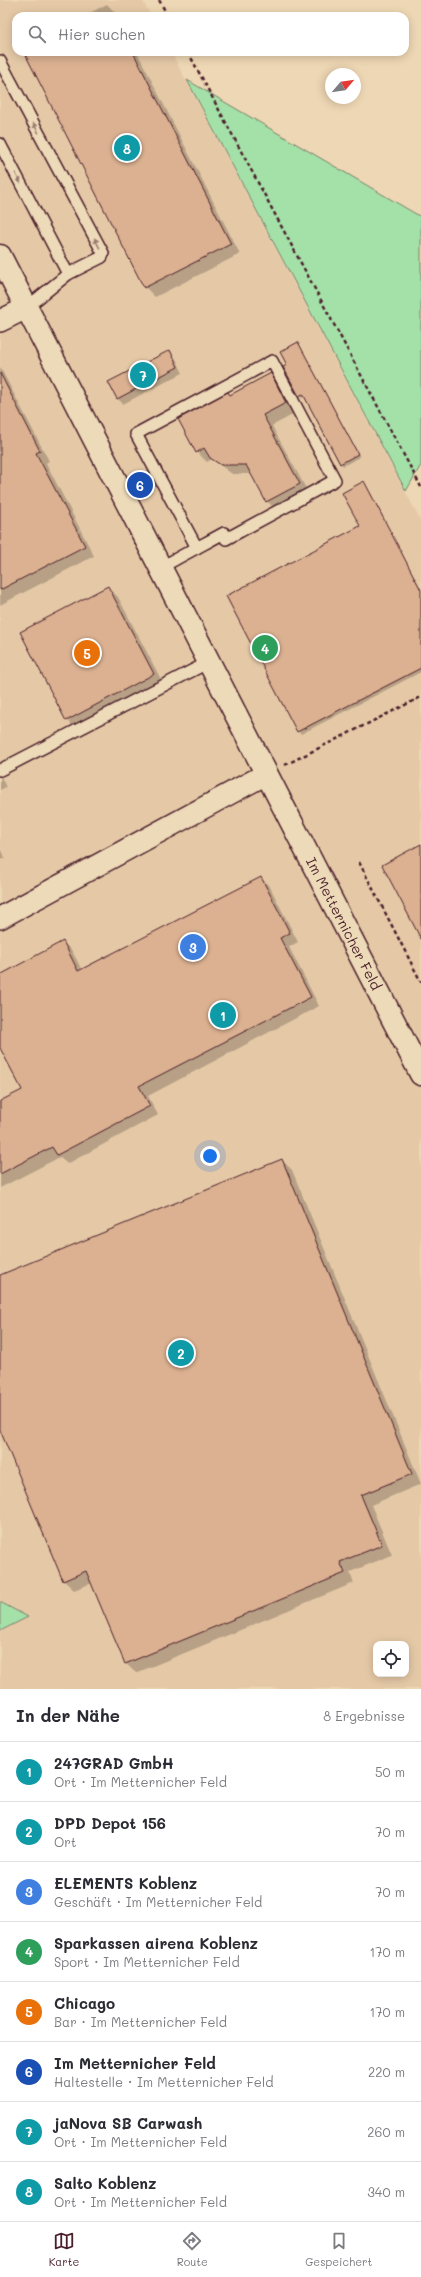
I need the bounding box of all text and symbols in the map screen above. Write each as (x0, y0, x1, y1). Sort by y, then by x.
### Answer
search box (12, 12, 409, 56)
icon: search (26, 23, 48, 45)
text: Hier suchen (58, 24, 145, 44)
north arrow (325, 68, 361, 104)
one-way arrow (33, 122, 40, 134)
pin: 8 (114, 133, 140, 163)
one-way arrow (15, 172, 21, 184)
one-way arrow (94, 237, 101, 249)
pin: 7 (130, 360, 156, 390)
pin: 6 (127, 470, 153, 500)
pin: 4 (252, 633, 278, 663)
pin: 5 (74, 638, 100, 668)
street label: Im Metternicher Feld (302, 854, 386, 993)
pin: 3 (180, 932, 206, 962)
pin: 1 (210, 1000, 236, 1030)
your location (200, 1146, 220, 1166)
pin: 2 (168, 1338, 194, 1368)
map controls (373, 1641, 409, 1677)
button: locate (373, 1641, 409, 1677)
text: In der Nähe (16, 1704, 120, 1726)
text: 8 Ergebnisse (323, 1707, 405, 1724)
text: 247GRAD GmbH (54, 1753, 174, 1773)
text: 1 (26, 1763, 32, 1780)
text: 50 m (375, 1763, 405, 1780)
text: Ort · Im Metternicher Feld (54, 1773, 227, 1790)
text: DPD Depot 156 (54, 1813, 166, 1833)
text: 2 (25, 1823, 33, 1840)
text: 70 m (375, 1823, 405, 1840)
text: Ort (54, 1833, 77, 1850)
text: ELEMENTS Koblenz (54, 1873, 197, 1893)
text: 3 (25, 1883, 33, 1900)
text: 70 m (375, 1883, 405, 1900)
text: Geschäft · Im Metternicher Feld (54, 1893, 262, 1910)
text: Sparkassen airena Koblenz (54, 1933, 258, 1953)
text: 4 (25, 1943, 33, 1960)
text: 170 m (369, 1943, 405, 1960)
text: Sport · Im Metternicher Feld (54, 1953, 240, 1970)
text: Chicago (54, 1993, 115, 2013)
text: 5 (25, 2003, 33, 2020)
text: 170 m (369, 2003, 405, 2020)
text: Bar · Im Metternicher Feld (54, 2013, 227, 2030)
text: Im Metternicher Feld (54, 2053, 216, 2073)
text: 6 (25, 2063, 33, 2080)
text: 220 m (368, 2063, 405, 2080)
text: Haltestelle · Im Metternicher Feld (54, 2073, 273, 2090)
text: jaNova SB Carwash (54, 2113, 202, 2133)
text: 7 (25, 2123, 33, 2140)
text: 260 m (367, 2123, 405, 2140)
text: Ort · Im Metternicher Feld (54, 2133, 227, 2150)
text: Salto Koblenz (54, 2173, 156, 2193)
text: 8 (25, 2183, 33, 2200)
text: 340 m (367, 2183, 405, 2200)
text: Ort · Im Metternicher Feld (54, 2193, 227, 2210)
tab: Karte (49, 2230, 79, 2269)
tab: Route (177, 2230, 208, 2269)
tab: Gespeichert (305, 2230, 372, 2269)

